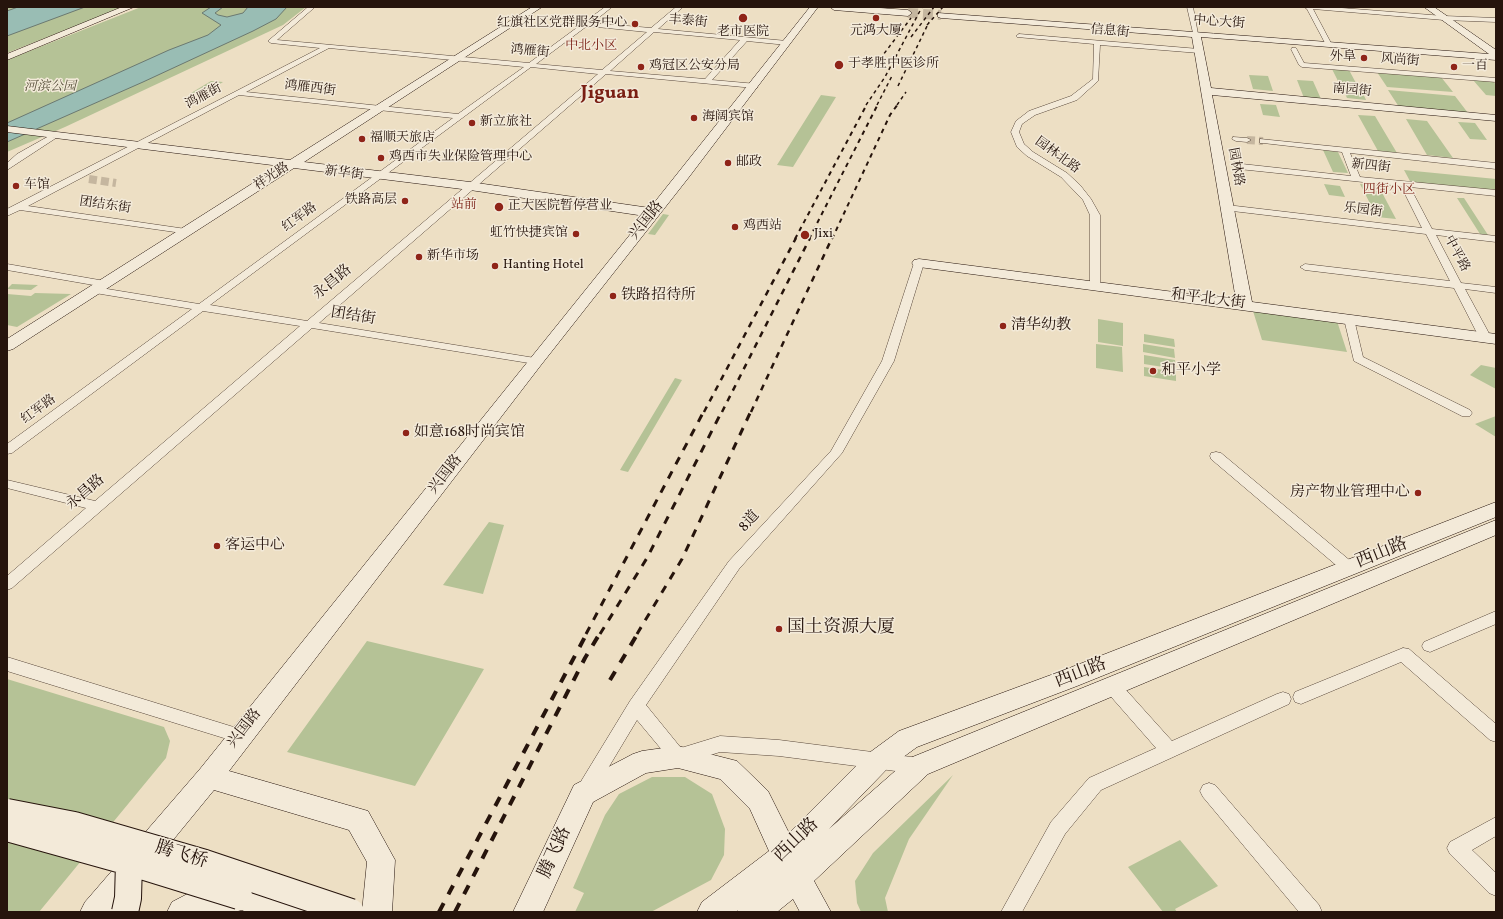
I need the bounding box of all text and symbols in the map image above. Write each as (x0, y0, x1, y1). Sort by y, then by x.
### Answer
marker: 老市医院 (737, 12, 749, 24)
street label: 丰泰街 (668, 13, 708, 31)
marker: 元鸿大厦 (871, 13, 881, 23)
street label: 中心大街 (1193, 13, 1245, 33)
place label: 红旗社区党群服务中心 (497, 16, 627, 32)
marker: 红旗社区党群服务中心 (630, 19, 640, 29)
street label: 信息街 (1090, 23, 1130, 41)
place label: 元鸿大厦 (850, 24, 902, 40)
place label: 老市医院 (717, 25, 769, 41)
district label: 中北小区 (565, 39, 617, 55)
street label: 鸿雁街 (510, 43, 550, 61)
place label: 外阜 (1330, 50, 1356, 66)
street label: 风尚街 (1380, 52, 1420, 70)
marker: 外阜 (1359, 53, 1369, 63)
place label: 于孝胜中医诊所 (848, 57, 939, 73)
place label: 鸡冠区公安分局 (649, 59, 740, 75)
marker: 于孝胜中医诊所 (833, 59, 845, 71)
place label: 一百 (1462, 59, 1488, 75)
marker: 鸡冠区公安分局 (636, 62, 646, 72)
marker: 一百 (1449, 62, 1459, 72)
street label: 鸿雁西街 (283, 78, 337, 100)
park label: 河滨公园 (24, 80, 76, 96)
street label: 鸿雁街 (183, 81, 225, 113)
street label: 南园街 (1332, 82, 1372, 100)
district label: Jiguan (581, 84, 639, 106)
place label: 海阔宾馆 (702, 110, 754, 126)
marker: 海阔宾馆 (689, 113, 699, 123)
place label: 新立旅社 (480, 115, 532, 131)
marker: 新立旅社 (467, 118, 477, 128)
place label: 福顺天旅店 (370, 131, 435, 147)
marker: 福顺天旅店 (357, 134, 367, 144)
street label: 园林北路 (1031, 134, 1083, 178)
street label: 园林路 (1224, 146, 1246, 188)
place label: 鸡西市失业保险管理中心 (389, 150, 532, 166)
marker: 鸡西市失业保险管理中心 (376, 153, 386, 163)
place label: 邮政 (736, 155, 762, 171)
street label: 新四街 (1351, 157, 1391, 177)
marker: 邮政 (723, 158, 733, 168)
street label: 祥光路 (251, 160, 293, 194)
street label: 新华街 (324, 164, 364, 184)
place label: 车馆 (24, 178, 50, 194)
marker: 车馆 (11, 181, 21, 191)
district label: 四街小区 (1363, 183, 1415, 199)
place label: 铁路高层 (345, 193, 397, 209)
street label: 团结东街 (78, 195, 132, 217)
marker: 铁路高层 (400, 196, 410, 206)
district label: 站前 (451, 198, 477, 214)
street label: 兴国路 (626, 198, 668, 244)
place label: 正大医院暂停营业 (508, 199, 612, 215)
street label: 红军路 (280, 200, 320, 236)
marker: 正大医院暂停营业 (493, 201, 505, 213)
street label: 乐园街 (1343, 201, 1383, 221)
place label: 鸡西站 (743, 219, 782, 235)
marker: 鸡西站 (730, 222, 740, 232)
place label: 虹竹快捷宾馆 (490, 226, 568, 242)
place label: Jixi (814, 227, 833, 243)
marker: 虹竹快捷宾馆 (571, 229, 581, 239)
marker: Jixi (799, 229, 811, 241)
street label: 中平路 (1440, 233, 1472, 275)
place label: 新华市场 (427, 249, 479, 265)
marker: 新华市场 (414, 252, 424, 262)
place label: Hanting Hotel (503, 258, 584, 274)
marker: Hanting Hotel (490, 261, 500, 271)
street label: 永昌路 (310, 262, 356, 304)
street label: 和平北大街 (1170, 286, 1246, 314)
place label: 铁路招待所 (621, 287, 696, 305)
marker: 铁路招待所 (608, 291, 618, 301)
street label: 团结街 (329, 305, 377, 329)
place label: 清华幼教 (1011, 317, 1071, 335)
marker: 清华幼教 (998, 321, 1008, 331)
place label: 和平小学 (1161, 362, 1221, 380)
marker: 和平小学 (1148, 366, 1158, 376)
street label: 红军路 (19, 392, 59, 428)
place label: 如意168时尚宾馆 (414, 424, 525, 442)
marker: 如意168时尚宾馆 (401, 428, 411, 438)
street label: 兴国路 (425, 452, 467, 498)
street label: 永昌路 (63, 471, 109, 515)
place label: 房产物业管理中心 (1290, 484, 1410, 502)
marker: 房产物业管理中心 (1413, 488, 1423, 498)
street label: 8道 (736, 508, 764, 536)
street label: 西山路 (1353, 534, 1411, 574)
place label: 客运中心 (225, 537, 285, 555)
marker: 客运中心 (212, 541, 222, 551)
place label: 国土资源大厦 (787, 618, 895, 640)
marker: 国土资源大厦 (774, 624, 784, 634)
street label: 西山路 (1052, 654, 1110, 694)
street label: 兴国路 (224, 706, 266, 752)
street label: 西山路 (770, 814, 824, 868)
street label: 腾飞路 (535, 824, 577, 882)
street label: 腾飞桥 (152, 838, 210, 874)

